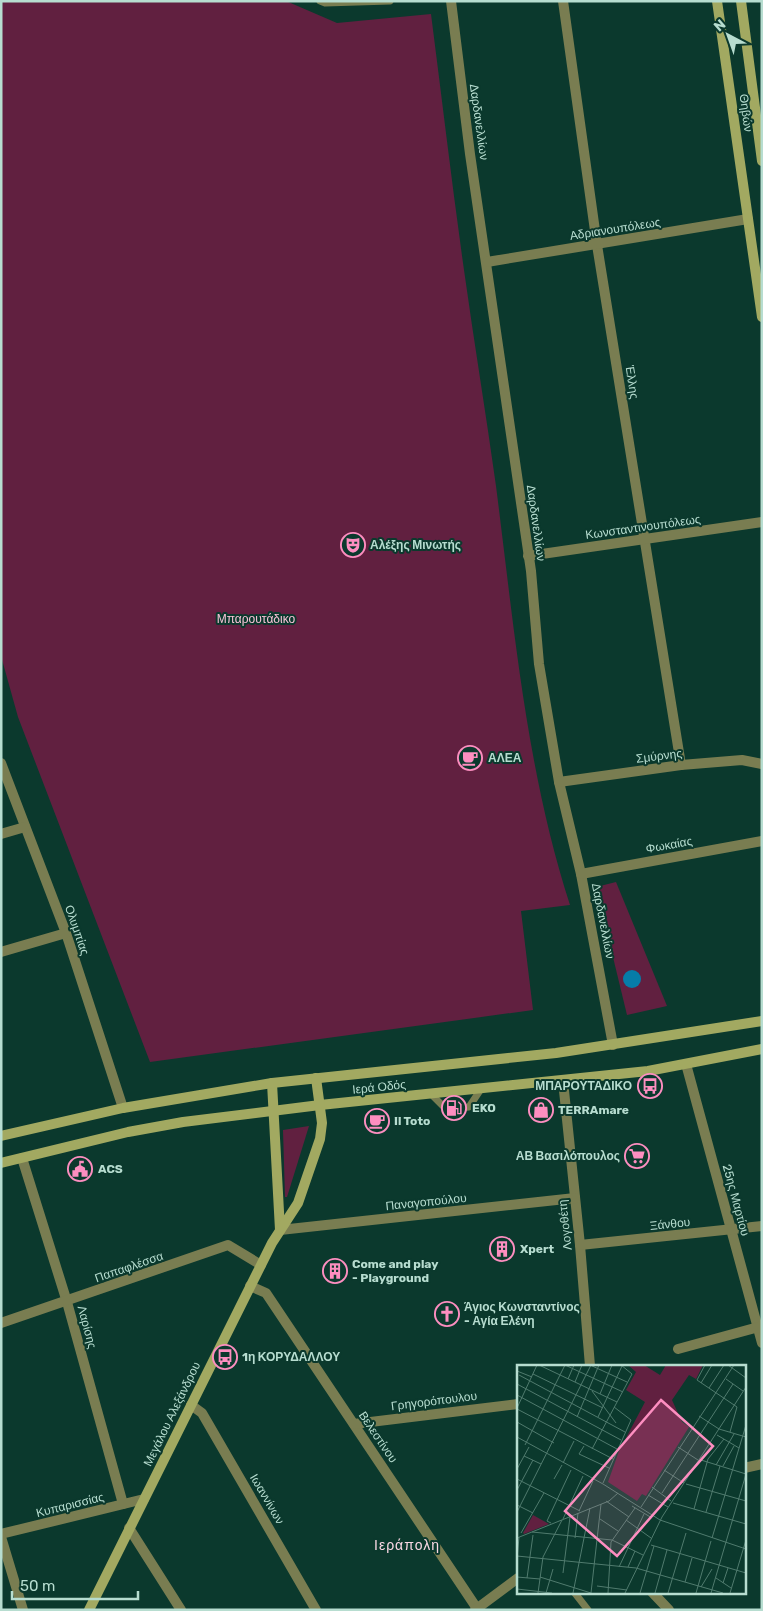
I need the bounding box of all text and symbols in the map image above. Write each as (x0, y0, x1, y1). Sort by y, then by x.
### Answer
north arrow (703, 10, 753, 60)
text: N (710, 16, 729, 35)
street label: Δαρδανελλίων (467, 83, 491, 161)
street label: Θηβών (736, 93, 756, 133)
street label: Αδριανουπόλεως (569, 215, 662, 243)
street label: Έλλης (622, 363, 642, 400)
street label: Δαρδανελλίων (524, 484, 548, 562)
street label: Κωνσταντινουπόλεως (585, 512, 702, 542)
theatre icon: Αλέξης Μινωτής (340, 532, 366, 558)
place label: Αλέξης Μινωτής (370, 538, 461, 552)
park label: Μπαρουτάδικο (217, 612, 296, 626)
cafe icon: ΑΛΕΑ (457, 745, 483, 771)
street label: Σμύρνης (635, 746, 683, 766)
place label: ΑΛΕΑ (488, 751, 522, 765)
street label: Φωκαίας (645, 834, 694, 856)
street label: Δαρδανελλίων (589, 882, 617, 960)
street label: Ολυμπίας (62, 903, 92, 957)
bus stop icon: ΜΠΑΡΟΥΤΑΔΙΚΟ (637, 1073, 663, 1099)
street label: Ιερά Οδός (351, 1077, 407, 1097)
place label: ΜΠΑΡΟΥΤΑΔΙΚΟ (535, 1079, 632, 1093)
fuel station icon: EKO (441, 1095, 467, 1121)
shop icon: TERRAmare (528, 1097, 554, 1123)
place label: EKO (472, 1101, 496, 1115)
place label: TERRAmare (558, 1103, 629, 1117)
cafe icon: Il Toto (364, 1108, 390, 1134)
place label: Il Toto (394, 1114, 430, 1128)
supermarket icon: ΑΒ Βασιλόπουλος (624, 1143, 650, 1169)
place label: ΑΒ Βασιλόπουλος (516, 1149, 620, 1163)
public building icon: ACS (67, 1156, 93, 1182)
place label: ACS (98, 1162, 123, 1176)
street label: 25ης Μαρτίου (720, 1163, 752, 1237)
street label: Παναγοπούλου (385, 1191, 467, 1213)
street label: Λογοθέτη (555, 1199, 575, 1251)
street label: Ξάνθου (649, 1215, 691, 1233)
building icon: Xpert (489, 1236, 515, 1262)
place label: Xpert (520, 1242, 554, 1256)
street label: Παπαφλέσσα (93, 1249, 165, 1285)
place label: Come and play - Playground (352, 1257, 438, 1285)
building icon: Come and play - Playground (322, 1258, 348, 1284)
place label: Άγιος Κωνσταντίνος - Αγία Ελένη (464, 1300, 580, 1328)
church icon: Άγιος Κωνσταντίνος - Αγία Ελένη (434, 1301, 460, 1327)
street label: Λαρίσης (75, 1304, 100, 1350)
bus stop icon: 1η ΚΟΡΥΔΑΛΛΟΥ (212, 1344, 238, 1370)
place label: 1η ΚΟΡΥΔΑΛΛΟΥ (242, 1350, 340, 1364)
street label: Μεγάλου Αλεξάνδρου (141, 1360, 203, 1468)
inset map (517, 1365, 746, 1594)
street label: Γρηγορόπουλου (390, 1389, 478, 1413)
street label: Βελεστίνου (356, 1409, 400, 1465)
street label: Ιωαννίνων (247, 1471, 287, 1527)
street label: Κυπαρισσίας (35, 1490, 106, 1520)
district label: Ιεράπολη (374, 1537, 440, 1554)
scale bar (12, 1568, 139, 1600)
text: 50 m (20, 1577, 55, 1595)

